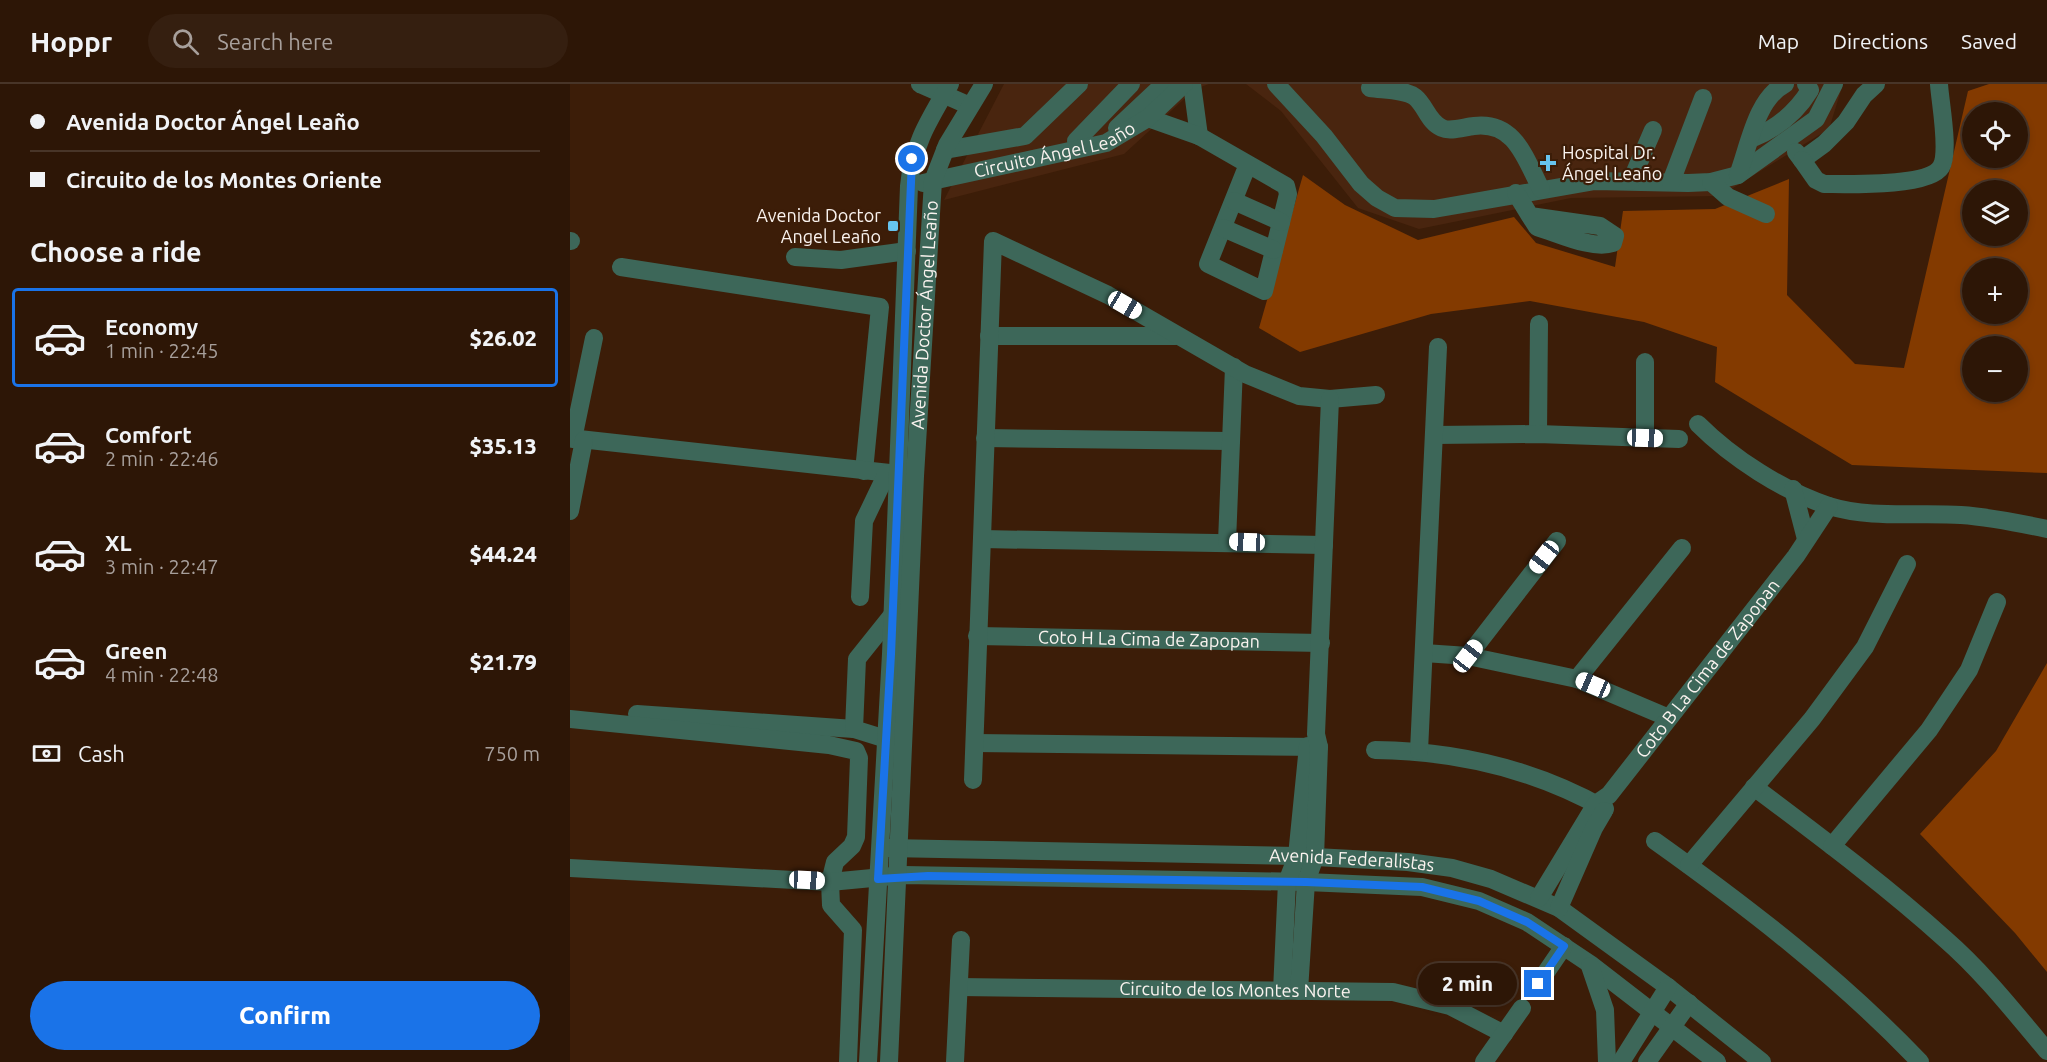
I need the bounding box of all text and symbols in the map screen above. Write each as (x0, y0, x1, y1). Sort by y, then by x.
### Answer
search box (148, 14, 568, 68)
icon: search (169, 25, 202, 58)
text: Hoppr (30, 26, 112, 57)
text: Search here (217, 29, 334, 54)
text: Map (1758, 29, 1799, 53)
text: Directions (1832, 29, 1928, 53)
text: Saved (1961, 29, 2017, 53)
map controls (1962, 102, 2028, 402)
button: locate (1962, 102, 2028, 168)
text: Avenida Doctor Ángel Leaño (66, 109, 360, 134)
street label: Circuito Ángel Leaño (972, 117, 1138, 181)
place label: Hospital Dr. Ángel Leaño (1562, 142, 1662, 183)
route start (898, 145, 925, 172)
marker: Hospital Dr. Ángel Leaño (1539, 154, 1557, 172)
text: Circuito de los Montes Oriente (66, 167, 382, 192)
button: layers (1962, 180, 2028, 246)
street label: Avenida Doctor Ángel Leaño (907, 200, 941, 430)
place label: Avenida Doctor Angel Leaño (756, 205, 881, 246)
marker: Avenida Doctor Angel Leaño (886, 219, 900, 233)
text: Choose a ride (30, 237, 202, 267)
button: + (1962, 258, 2028, 324)
car (1105, 288, 1145, 322)
icon: car (33, 311, 87, 365)
text: Economy (105, 314, 198, 339)
text: $26.02 (470, 325, 537, 350)
button: − (1962, 336, 2028, 402)
text: 1 min · 22:45 (105, 339, 219, 362)
icon: car (33, 419, 87, 473)
text: Comfort (105, 422, 192, 447)
car (1627, 428, 1663, 448)
text: $35.13 (470, 433, 537, 458)
text: 2 min · 22:46 (105, 447, 219, 470)
icon: car (33, 527, 87, 581)
text: XL (105, 530, 132, 555)
car (1229, 532, 1265, 552)
car (1526, 537, 1562, 577)
text: $44.24 (470, 541, 537, 566)
text: 3 min · 22:47 (105, 555, 219, 578)
street label: Coto B La Cima de Zapopan (1631, 575, 1783, 761)
street label: Coto H La Cima de Zapopan (1038, 626, 1260, 651)
icon: car (33, 635, 87, 689)
car (1450, 636, 1486, 676)
text: Green (105, 638, 167, 663)
text: $21.79 (470, 649, 537, 674)
text: 4 min · 22:48 (105, 663, 219, 686)
car (1573, 670, 1613, 700)
icon: cash (30, 737, 63, 770)
text: Cash (78, 741, 125, 766)
text: 750 m (484, 742, 540, 765)
street label: Avenida Federalistas (1269, 844, 1436, 875)
car (789, 870, 825, 890)
callout: 2 min (1418, 963, 1517, 1005)
route end (1524, 970, 1551, 997)
text: 2 min (1442, 972, 1493, 995)
street label: Circuito de los Montes Norte (1119, 978, 1351, 1001)
button: Confirm (30, 981, 540, 1050)

